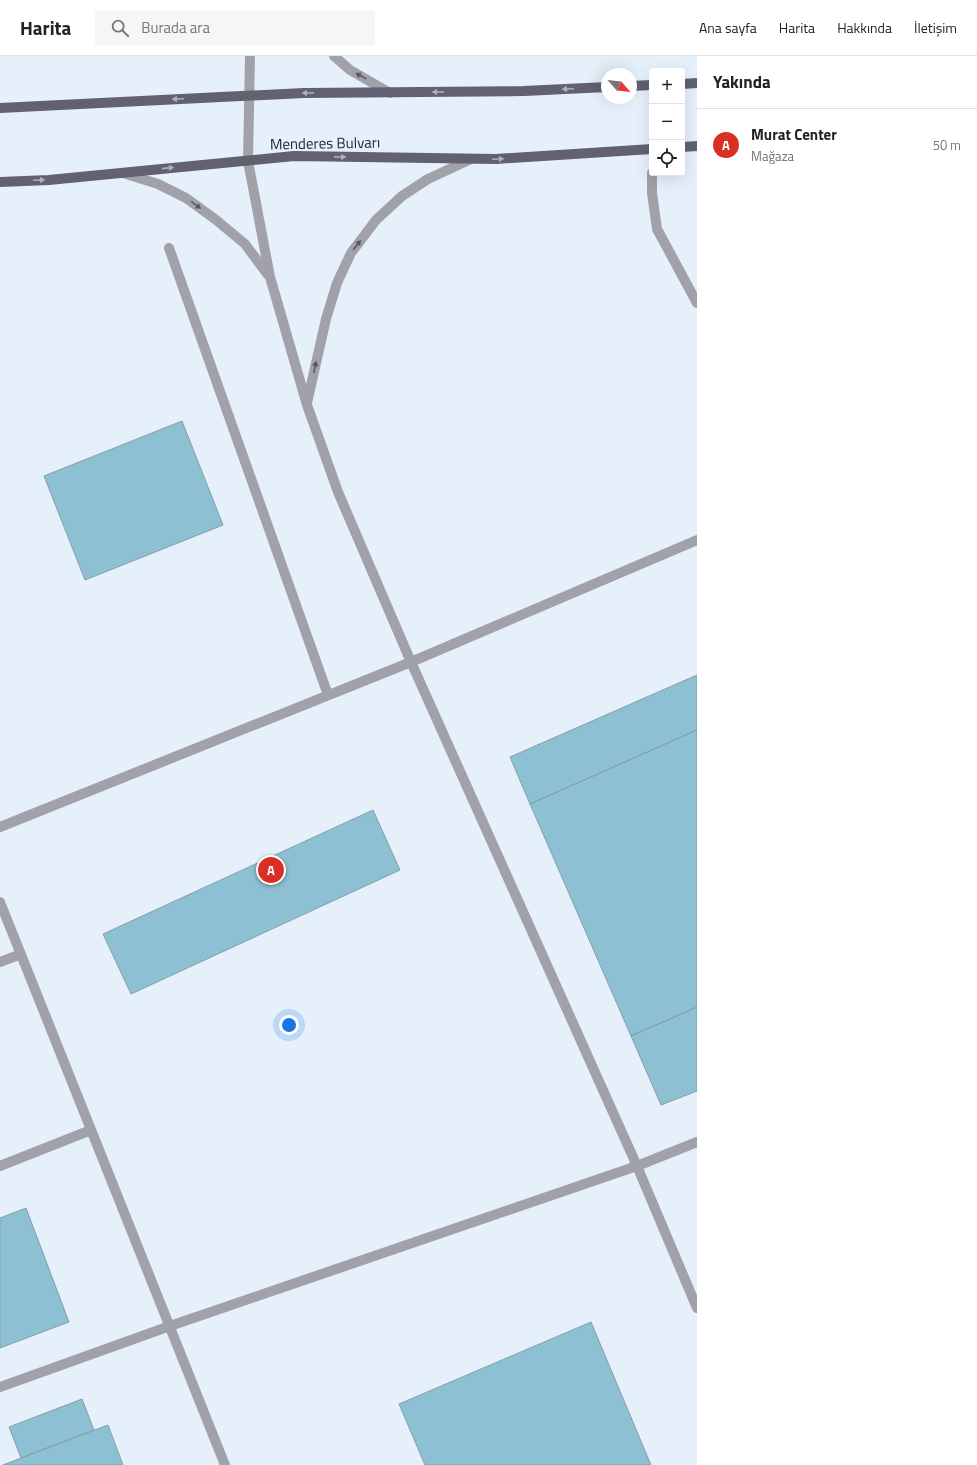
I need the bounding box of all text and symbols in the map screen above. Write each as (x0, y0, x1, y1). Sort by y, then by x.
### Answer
search box (95, 10, 375, 46)
text: Harita (20, 13, 71, 42)
text: Burada ara (141, 16, 210, 39)
icon: search (109, 17, 131, 39)
text: Ana sayfa (699, 17, 757, 38)
text: Harita (779, 17, 815, 38)
text: Hakkında (837, 17, 892, 38)
text: İletişim (914, 17, 957, 38)
north arrow (601, 68, 637, 104)
map controls (649, 68, 685, 176)
button: + (649, 68, 685, 104)
text: Yakında (713, 69, 771, 95)
one-way arrow (355, 73, 366, 79)
one-way arrow (561, 86, 574, 92)
one-way arrow (431, 89, 444, 95)
one-way arrow (302, 90, 314, 97)
one-way arrow (171, 96, 184, 102)
button: − (649, 104, 685, 140)
text: Murat Center (751, 123, 837, 146)
street label: Menderes Bulvarı (270, 131, 380, 155)
text: A (722, 135, 730, 155)
text: 50 m (933, 135, 961, 155)
button: locate (649, 140, 685, 176)
text: Mağaza (751, 146, 794, 166)
one-way arrow (334, 154, 347, 160)
one-way arrow (492, 156, 505, 162)
one-way arrow (162, 165, 174, 172)
one-way arrow (33, 177, 45, 184)
one-way arrow (191, 201, 202, 209)
one-way arrow (353, 239, 361, 250)
one-way arrow (313, 361, 319, 373)
pin: A (258, 855, 284, 885)
your location (279, 1015, 299, 1035)

